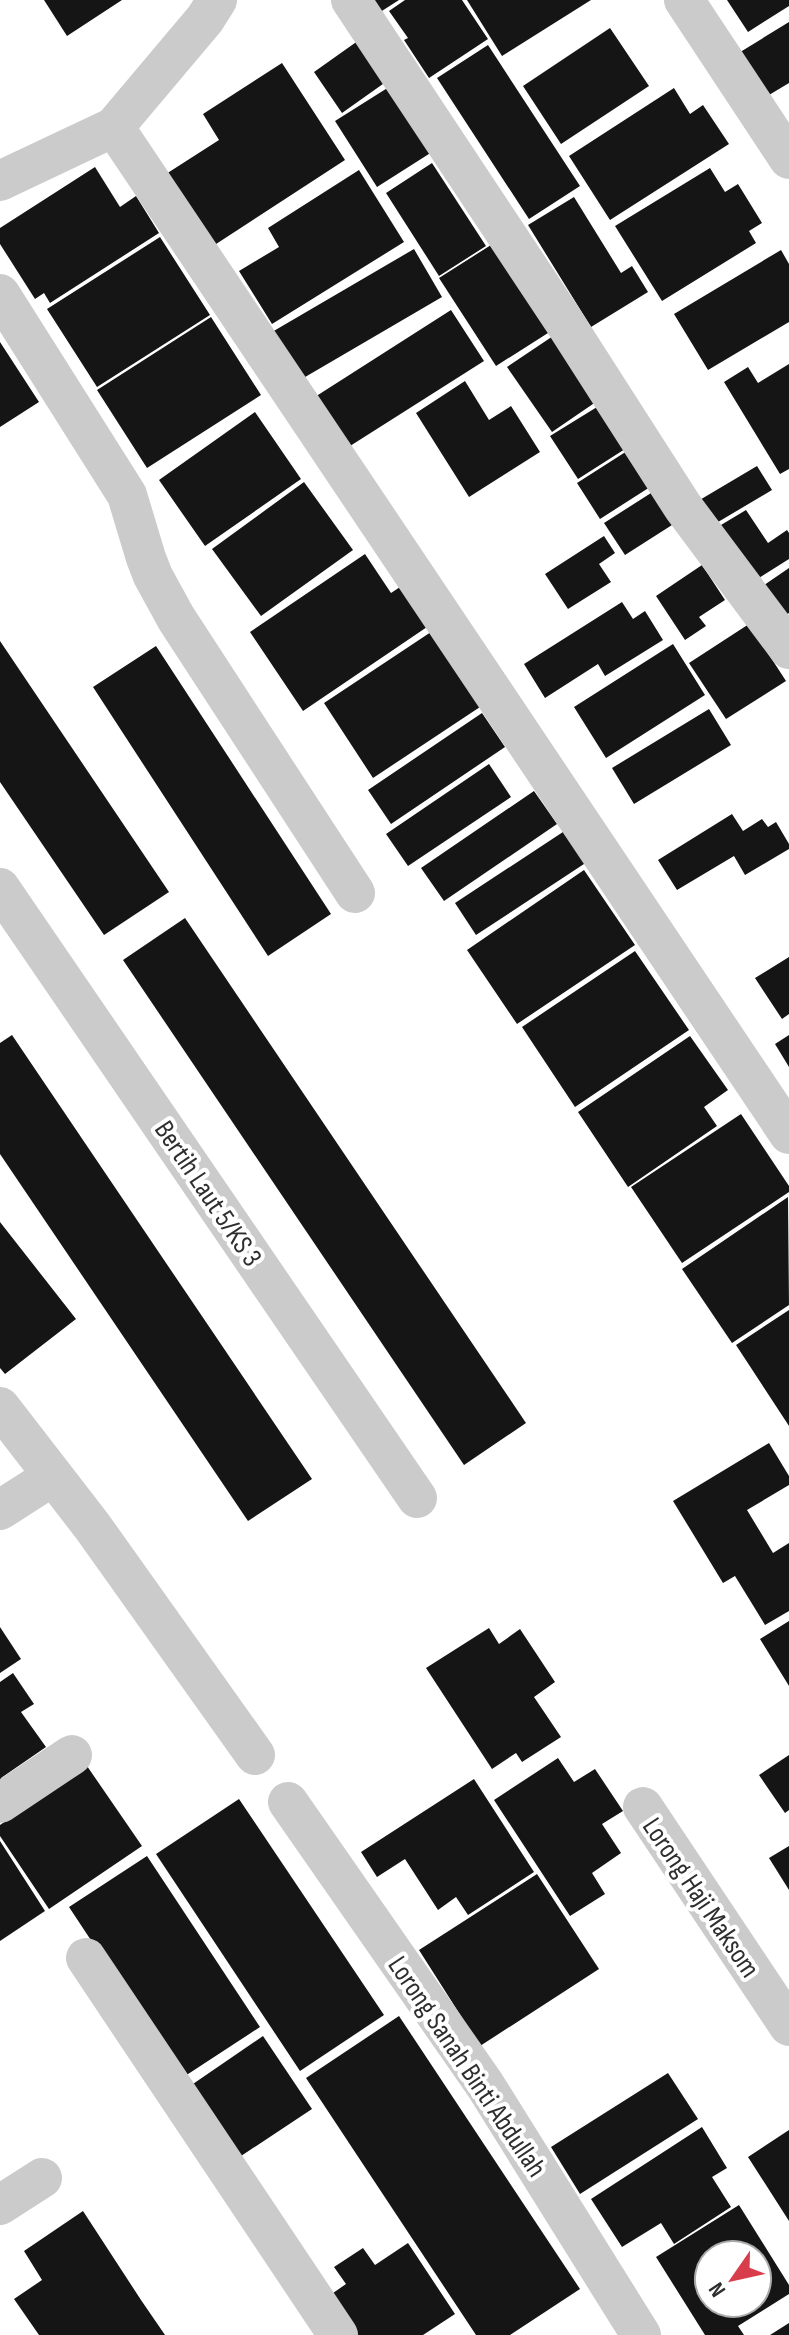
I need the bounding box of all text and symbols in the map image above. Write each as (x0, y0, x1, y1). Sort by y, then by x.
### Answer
street label: Bertih Laut 5/KS 3 (147, 1115, 268, 1273)
street label: Lorong Haji Maksom (635, 1812, 766, 1984)
street label: Lorong Sanah Binti Abdullah (381, 1950, 553, 2183)
north arrow (693, 2239, 773, 2319)
text: N (703, 2277, 732, 2302)

